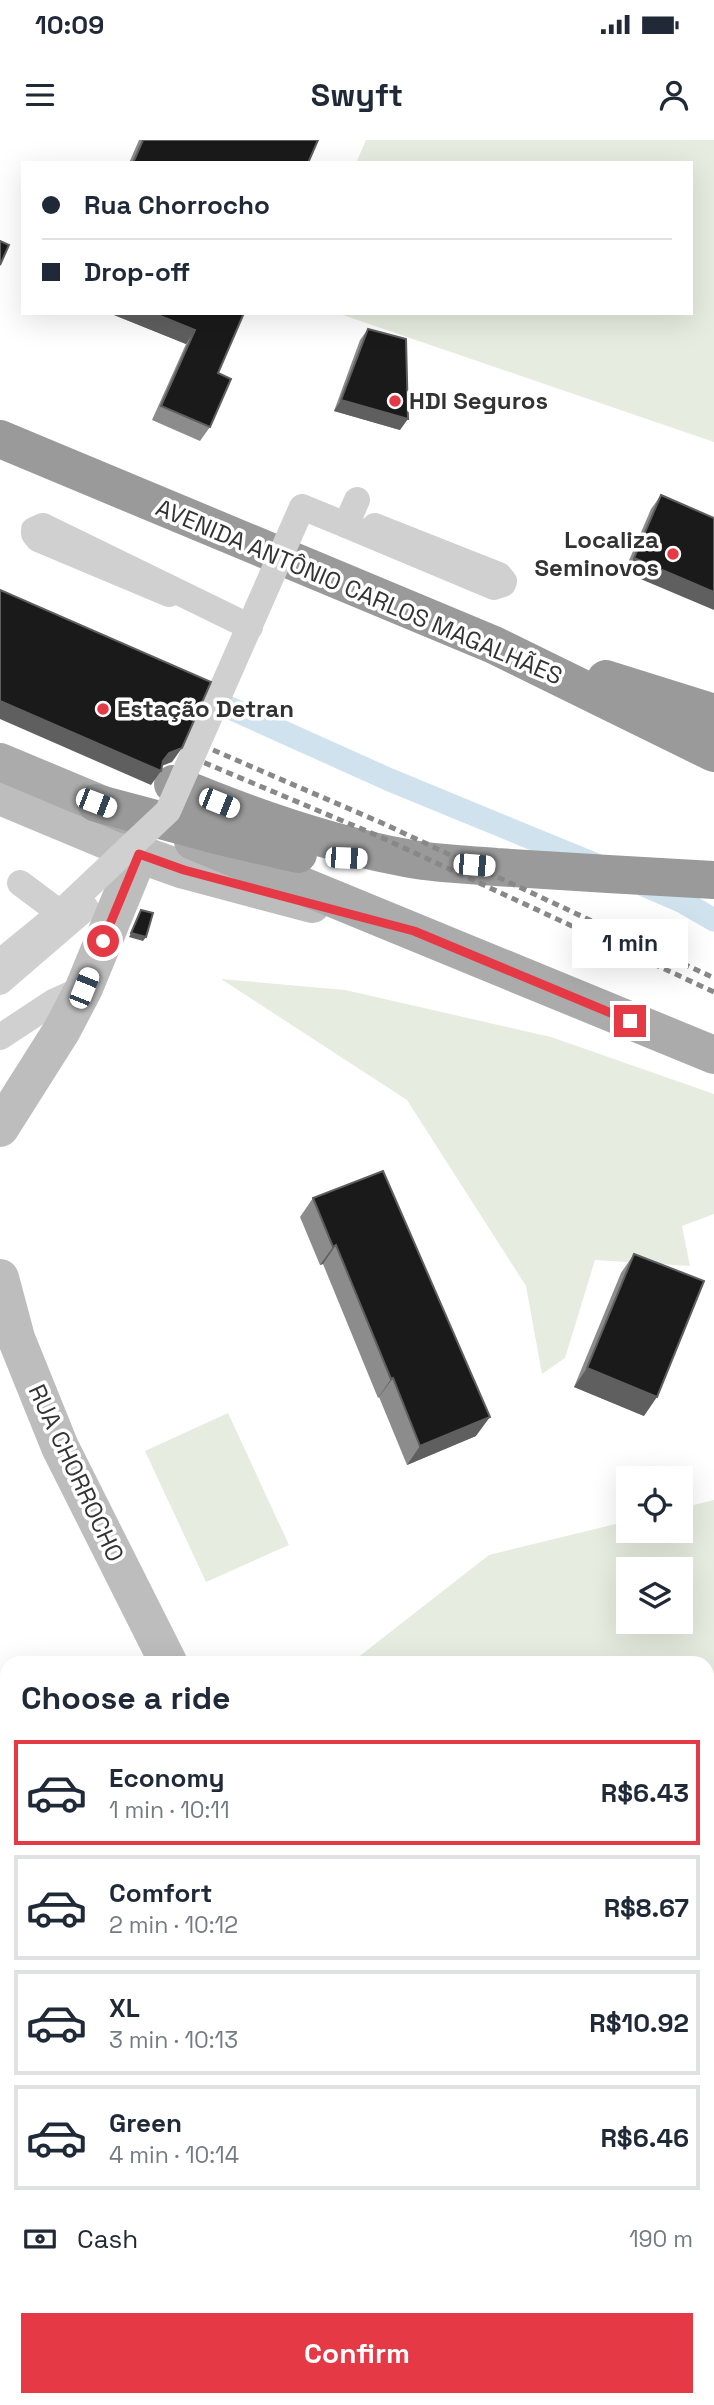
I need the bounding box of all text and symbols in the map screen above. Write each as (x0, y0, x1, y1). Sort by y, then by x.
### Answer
text: 10:09 (35, 8, 104, 42)
text: Swyft (311, 75, 403, 115)
icon: menu (21, 76, 59, 114)
icon: person (655, 76, 693, 114)
text: Rua Chorrocho (84, 188, 270, 222)
text: Drop-off (84, 255, 190, 289)
place label: HDI Seguros (409, 385, 548, 416)
marker: HDI Seguros (387, 393, 403, 409)
street label: AVENIDA ANTÔNIO CARLOS MAGALHÃES (151, 492, 567, 692)
place label: Localiza Seminovos (535, 524, 659, 583)
marker: Localiza Seminovos (665, 546, 681, 562)
place label: Estação Detran (117, 693, 294, 724)
marker: Estação Detran (95, 701, 111, 717)
car (196, 785, 243, 821)
car (73, 786, 120, 820)
car (325, 847, 368, 869)
car (453, 853, 496, 877)
callout: 1 min (572, 920, 688, 968)
route start (87, 925, 119, 957)
text: 1 min (602, 928, 658, 958)
car (67, 965, 102, 1011)
route end (614, 1005, 646, 1037)
street label: RUA CHORROCHO (22, 1379, 131, 1567)
map controls (616, 1466, 693, 1634)
button: locate (616, 1466, 693, 1543)
button: layers (616, 1557, 693, 1634)
text: Choose a ride (21, 1678, 231, 1718)
icon: car (25, 1761, 88, 1824)
text: Economy (109, 1761, 225, 1795)
text: R$6.43 (601, 1776, 689, 1810)
text: 1 min · 10:11 (109, 1795, 230, 1825)
icon: car (25, 1876, 88, 1939)
text: Comfort (109, 1876, 212, 1910)
text: R$8.67 (604, 1891, 689, 1925)
text: 2 min · 10:12 (109, 1910, 238, 1940)
icon: car (25, 1991, 88, 2054)
text: XL (109, 1991, 140, 2025)
text: R$10.92 (589, 2006, 689, 2040)
text: 3 min · 10:13 (109, 2025, 238, 2055)
icon: car (25, 2106, 88, 2169)
text: Green (109, 2106, 182, 2140)
text: R$6.46 (600, 2121, 689, 2155)
text: 4 min · 10:14 (109, 2140, 239, 2170)
icon: cash (21, 2220, 59, 2258)
text: Cash (77, 2222, 138, 2256)
text: 190 m (629, 2224, 693, 2254)
button: Confirm (21, 2313, 693, 2393)

